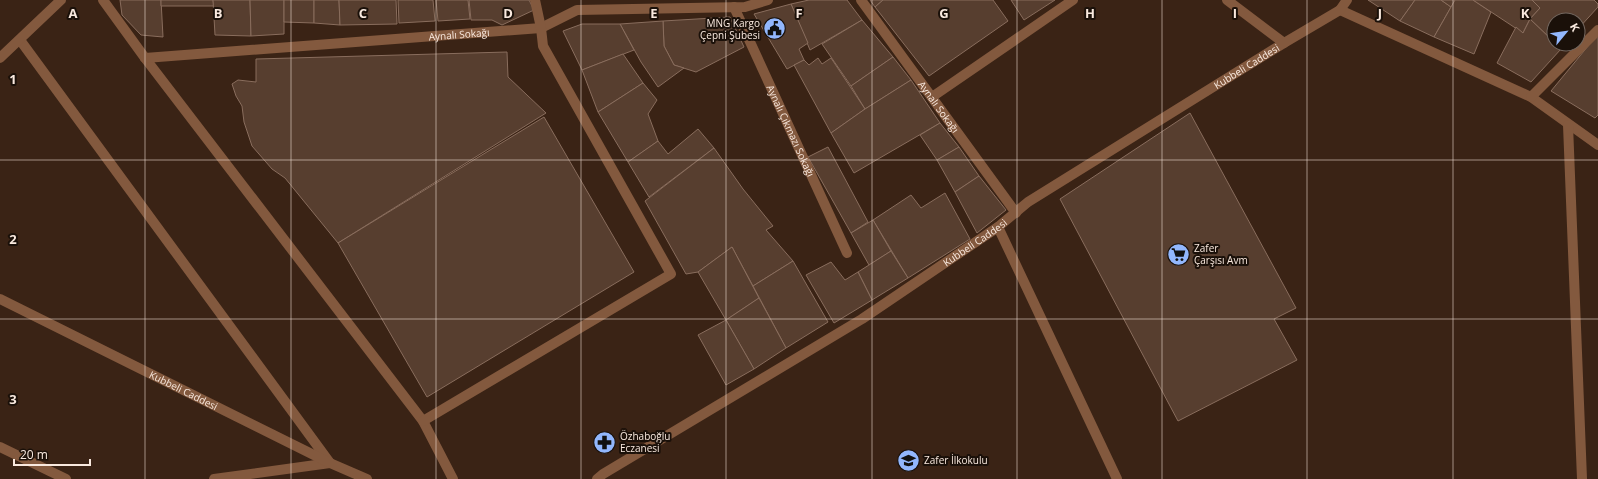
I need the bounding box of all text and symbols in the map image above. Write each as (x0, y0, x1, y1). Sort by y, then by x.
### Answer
text: A (69, 4, 78, 22)
text: B (214, 4, 223, 22)
text: C (359, 4, 367, 22)
text: D (503, 4, 513, 22)
text: E (650, 4, 658, 22)
text: F (795, 4, 803, 22)
text: G (939, 4, 949, 22)
text: H (1085, 4, 1095, 22)
text: I (1233, 4, 1237, 22)
text: J (1377, 4, 1382, 22)
text: K (1521, 4, 1530, 22)
north arrow (1546, 12, 1586, 52)
place label: MNG Kargo Çepni Şubesi (700, 16, 760, 42)
public building icon: MNG Kargo Çepni Şubesi (762, 16, 788, 42)
text: K (1567, 20, 1584, 34)
street label: Aynalı Sokağı (428, 25, 490, 43)
street label: Kubbeli Caddesi (1211, 41, 1282, 92)
text: 1 (9, 70, 17, 88)
street label: Aynalı Sokağı (915, 78, 962, 136)
street label: Aynalı Çıkmazı Sokağı (764, 82, 818, 179)
street label: Kubbeli Caddesi (940, 215, 1010, 269)
text: 2 (9, 230, 17, 248)
supermarket icon: Zafer Çarşısı Avm (1165, 241, 1191, 267)
place label: Zafer Çarşısı Avm (1194, 241, 1248, 267)
street label: Kubbeli Caddesi (147, 367, 220, 413)
text: 3 (9, 390, 17, 408)
pharmacy icon: Özhaboğlu Eczanesi (592, 429, 618, 455)
place label: Özhaboğlu Eczanesi (620, 429, 670, 455)
scale bar (14, 441, 90, 467)
text: 20 m (20, 446, 48, 463)
school or university icon: Zafer İlkokulu (895, 447, 921, 473)
place label: Zafer İlkokulu (924, 453, 988, 467)

